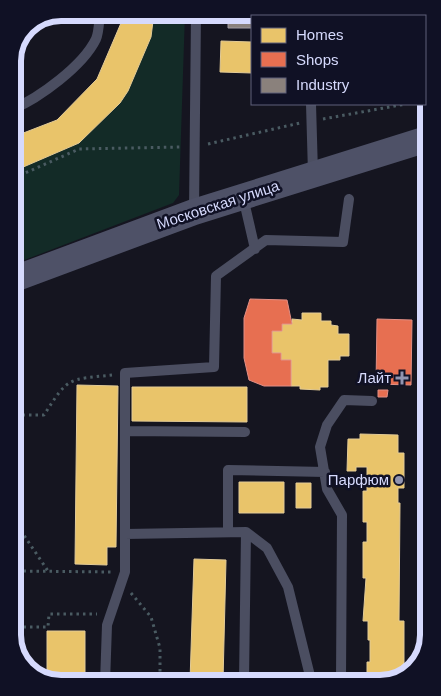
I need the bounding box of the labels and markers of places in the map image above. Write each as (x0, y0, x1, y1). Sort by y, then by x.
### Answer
place label: Лайт (358, 369, 391, 386)
marker: Лайт (395, 371, 409, 385)
place label: Парфюм (328, 471, 389, 488)
marker: Парфюм (393, 474, 405, 486)

